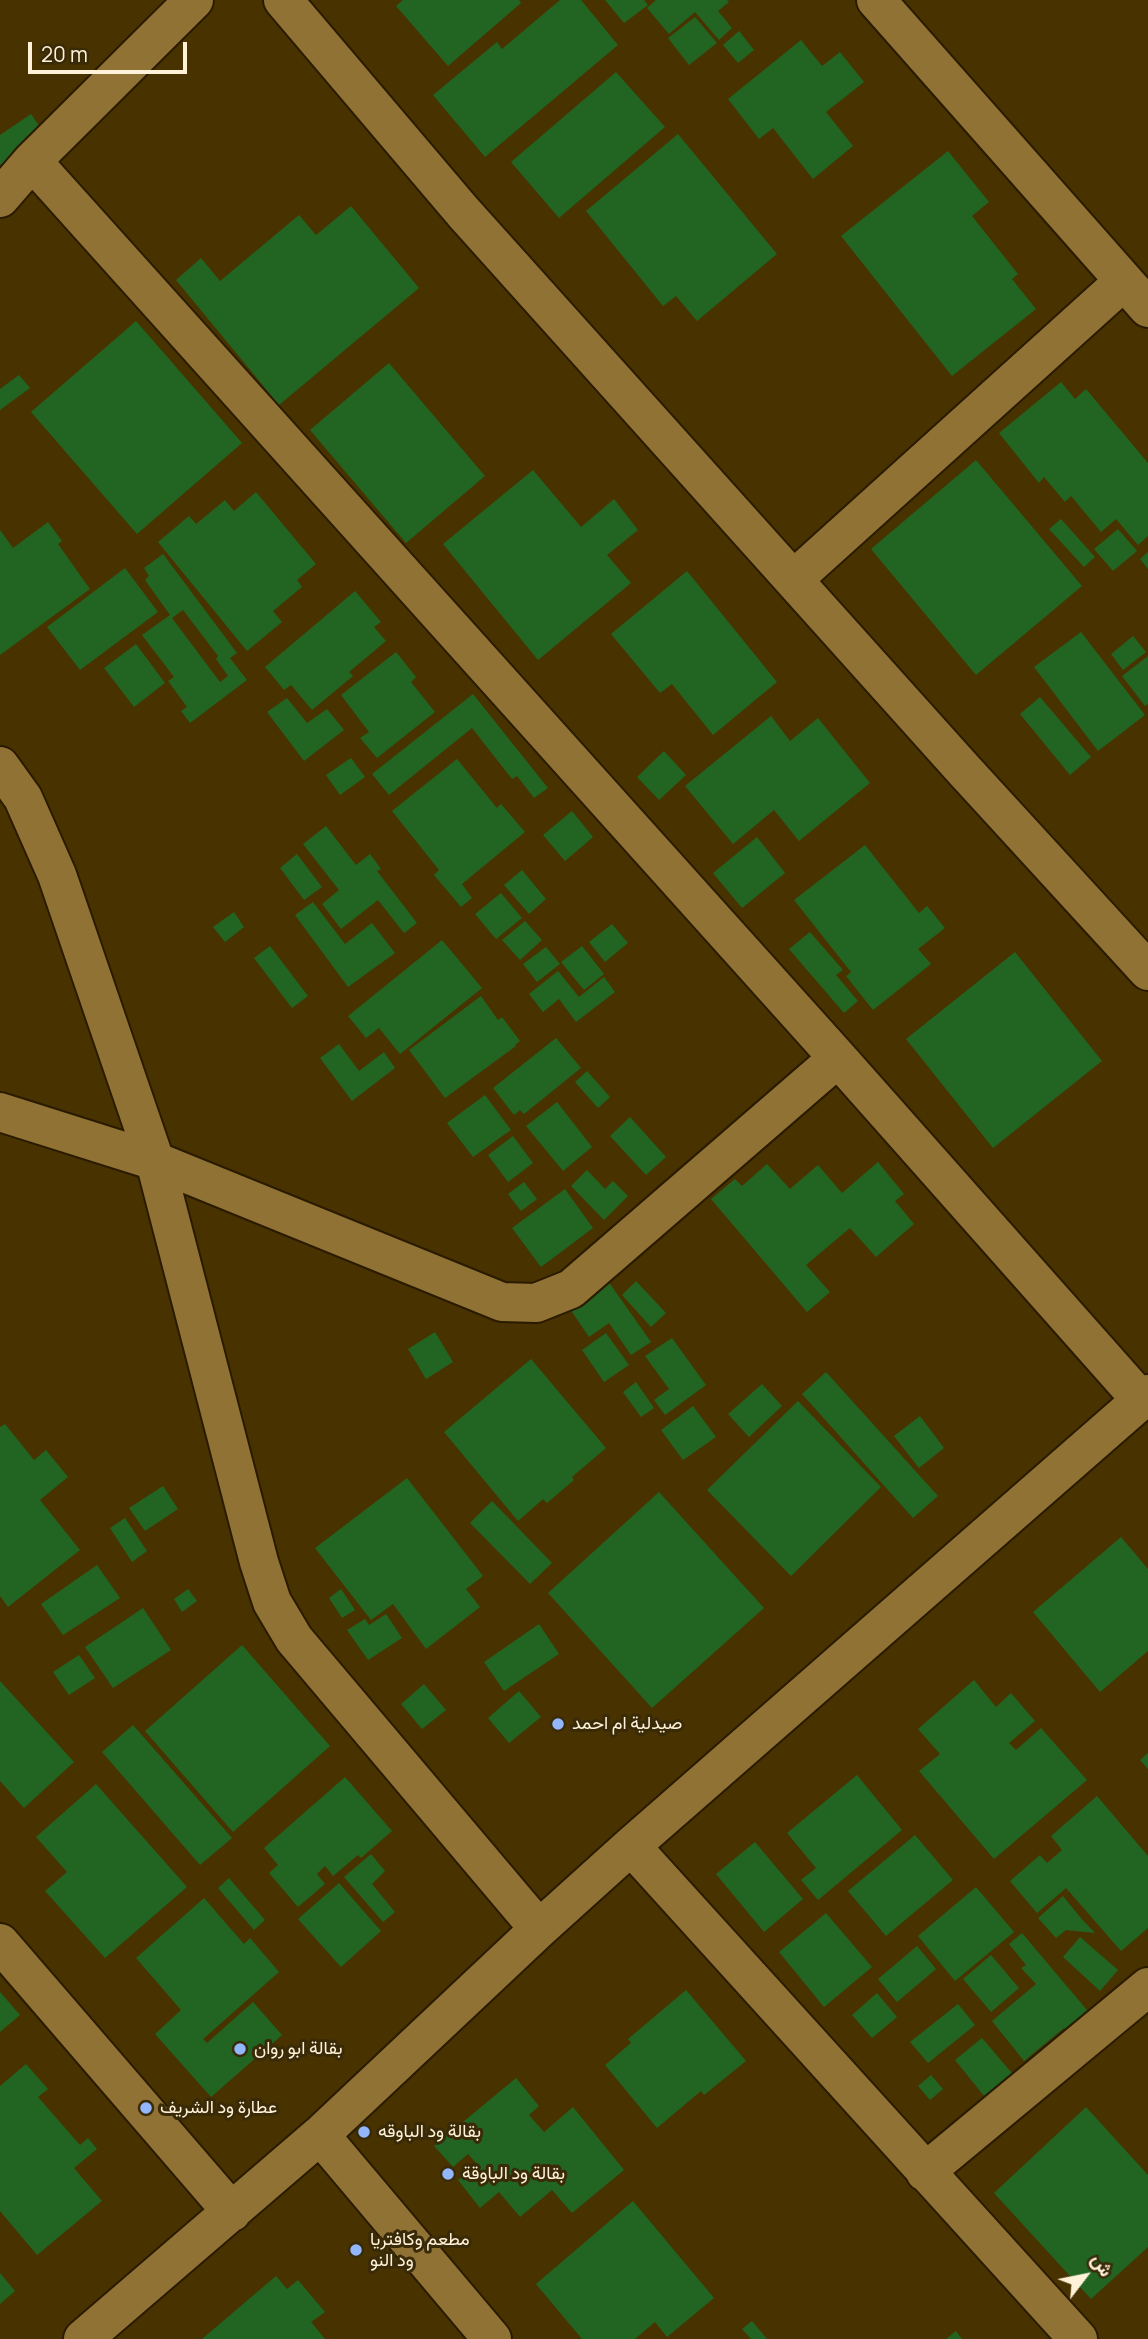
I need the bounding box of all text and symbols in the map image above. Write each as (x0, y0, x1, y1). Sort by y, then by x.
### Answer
scale bar (32, 28, 191, 72)
text: 20 m (41, 40, 88, 68)
place label: صيدلية ام احمد (572, 1713, 682, 1735)
marker: صيدلية ام احمد (550, 1716, 566, 1732)
place label: بقالة ابو روان (254, 2038, 342, 2060)
marker: بقالة ابو روان (232, 2041, 248, 2057)
place label: عطارة ود الشريف (160, 2097, 277, 2119)
marker: عطارة ود الشريف (138, 2100, 154, 2116)
place label: بقالة ود الباوقه (378, 2121, 481, 2143)
marker: بقالة ود الباوقه (356, 2124, 372, 2140)
place label: بقالة ود الباوقة (462, 2163, 565, 2185)
marker: بقالة ود الباوقة (440, 2166, 456, 2182)
place label: مطعم وكافتريا ود النو (370, 2229, 470, 2272)
north arrow (1050, 2241, 1120, 2311)
marker: مطعم وكافتريا ود النو (348, 2242, 364, 2258)
text: ش (1086, 2248, 1120, 2281)

